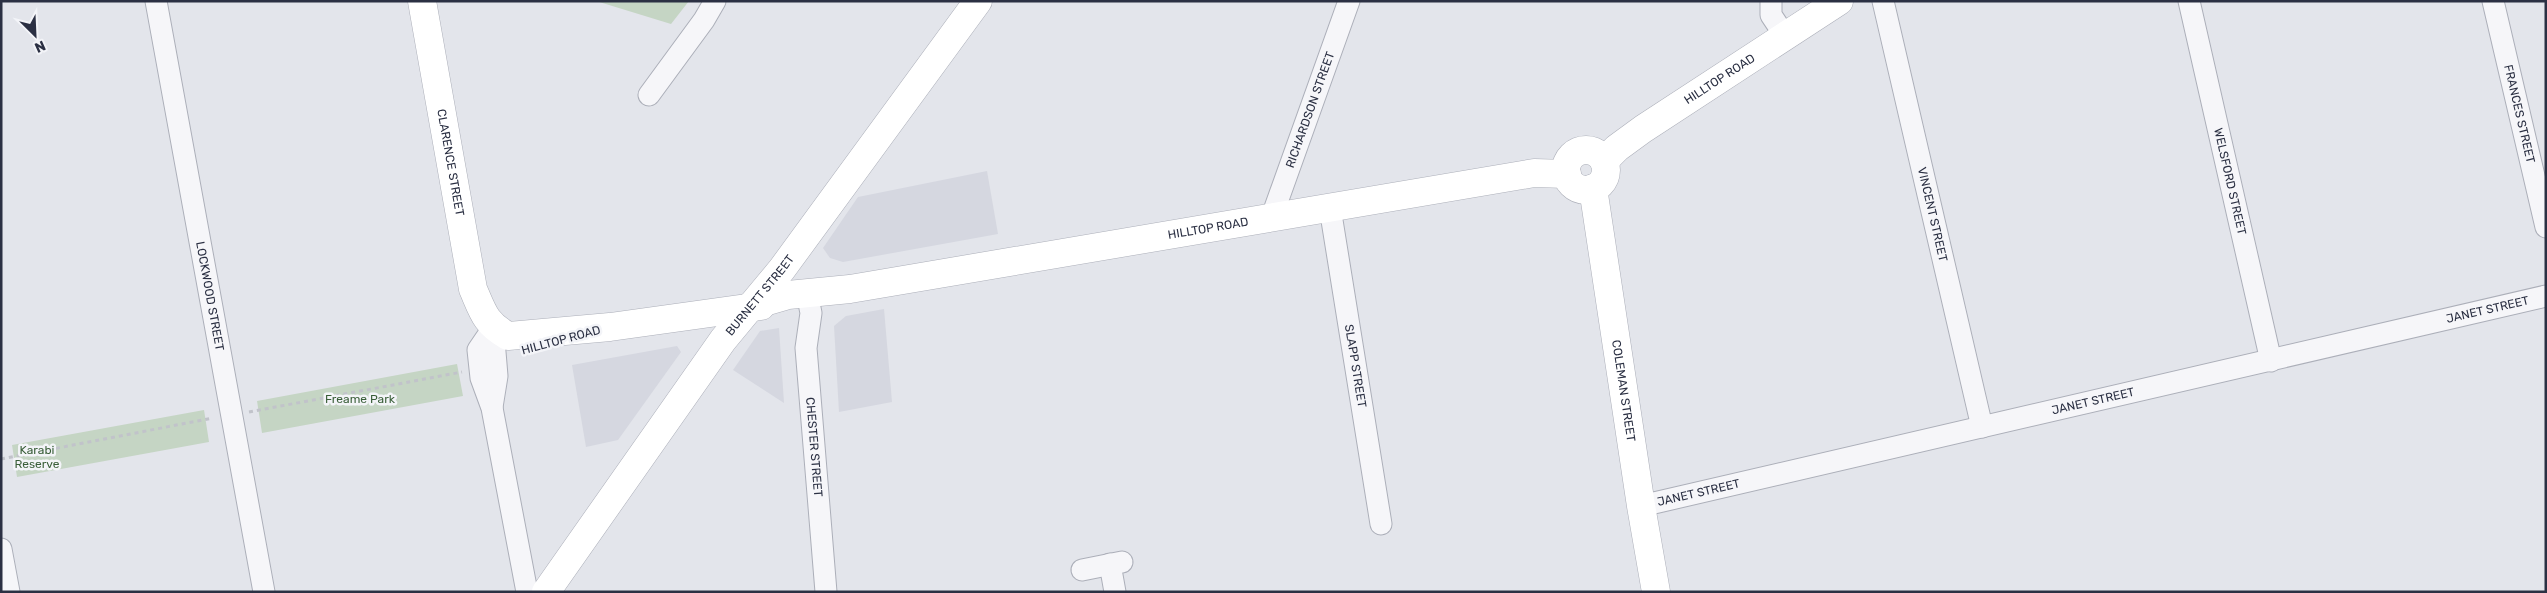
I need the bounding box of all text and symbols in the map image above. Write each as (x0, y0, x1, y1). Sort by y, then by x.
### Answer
north arrow (10, 10, 60, 60)
text: N (32, 37, 48, 56)
street label: RICHARDSON STREET (1283, 50, 1337, 170)
street label: HILLTOP ROAD (1682, 51, 1757, 107)
street label: FRANCES STREET (2501, 63, 2538, 165)
street label: CLARENCE STREET (434, 108, 467, 217)
street label: WELSFORD STREET (2211, 127, 2249, 236)
street label: VINCENT STREET (1915, 166, 1950, 263)
street label: HILLTOP ROAD (1167, 215, 1249, 242)
street label: LOCKWOOD STREET (193, 240, 227, 352)
street label: BURNETT STREET (723, 252, 797, 338)
street label: JANET STREET (2445, 293, 2530, 326)
street label: HILLTOP ROAD (520, 323, 602, 357)
street label: SLAPP STREET (1342, 323, 1369, 409)
street label: COLEMAN STREET (1609, 339, 1638, 443)
street label: JANET STREET (2050, 385, 2136, 417)
park label: Freame Park (325, 392, 396, 406)
street label: CHESTER STREET (803, 397, 825, 498)
park label: Karabi Reserve (14, 443, 60, 471)
street label: JANET STREET (1656, 476, 1741, 509)

